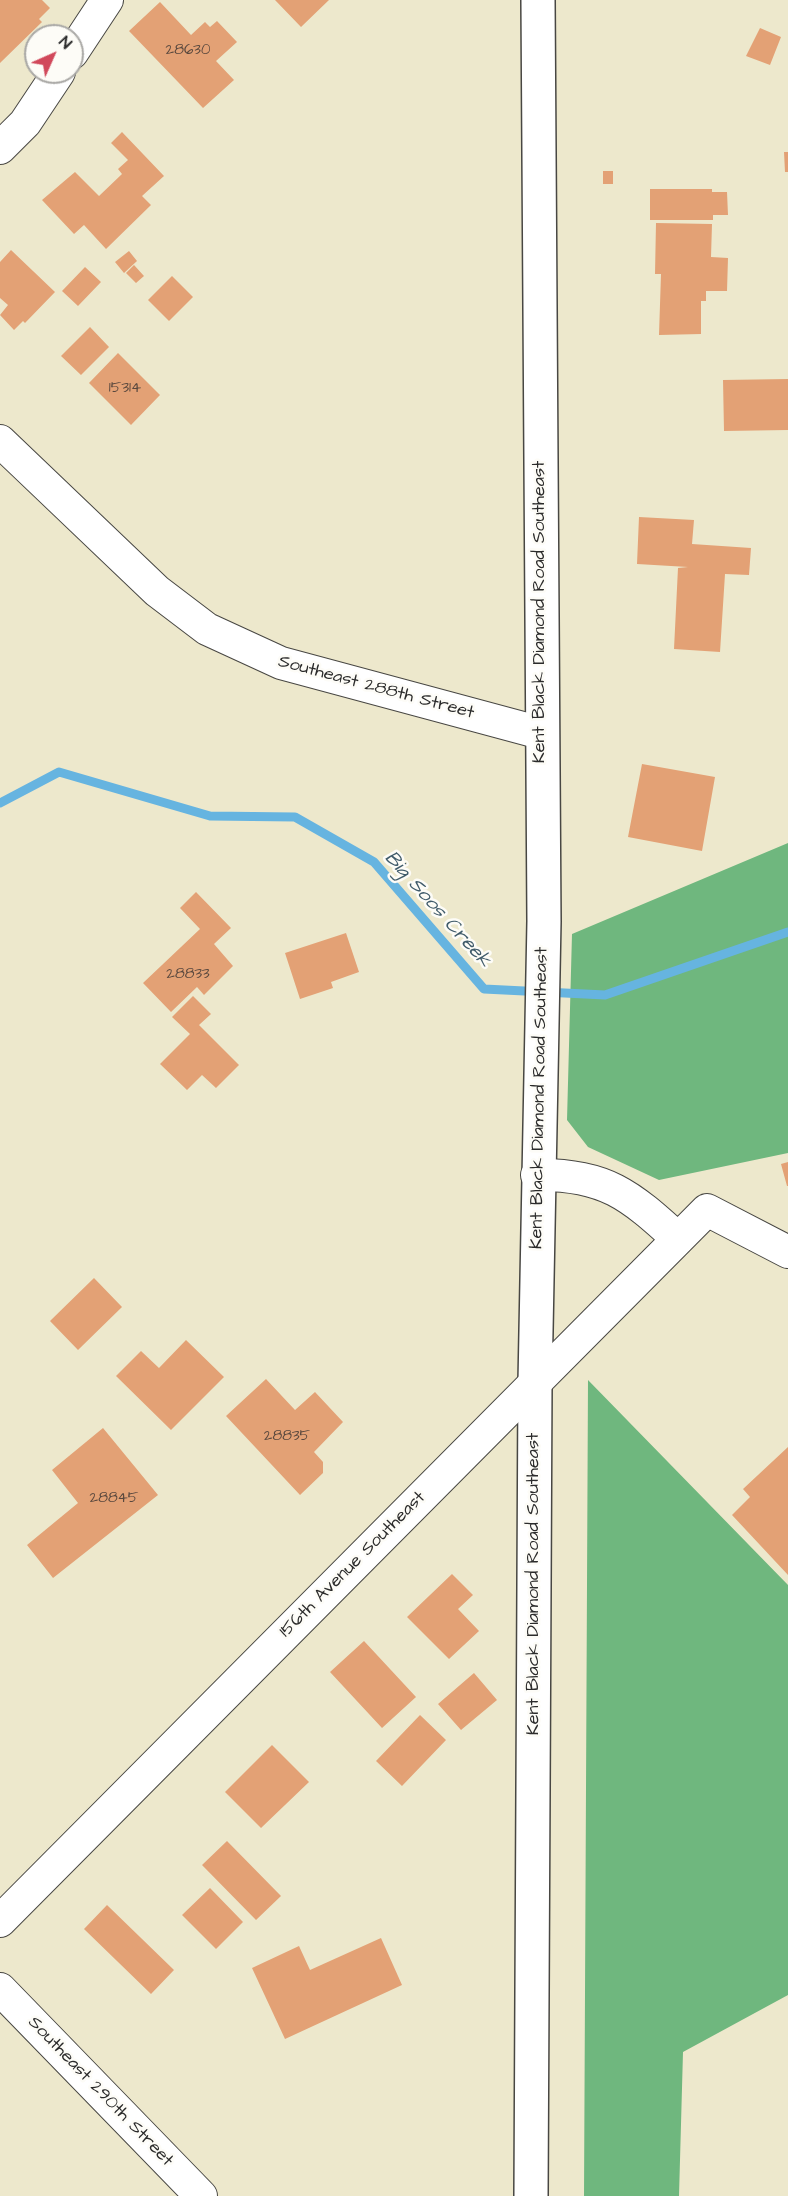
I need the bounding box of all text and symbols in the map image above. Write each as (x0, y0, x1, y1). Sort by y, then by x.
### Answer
north arrow (24, 24, 84, 84)
text: N (54, 31, 77, 54)
house number: 28630 (166, 42, 210, 60)
house number: 15314 (109, 380, 141, 398)
street label: Kent Black Diamond Road Southeast (529, 461, 551, 763)
street label: Southeast 288th Street (276, 651, 476, 725)
water label: Big Soos Creek (379, 847, 495, 973)
street label: Kent Black Diamond Road Southeast (527, 947, 553, 1249)
house number: 28833 (166, 966, 210, 984)
house number: 28835 (264, 1428, 310, 1446)
street label: Kent Black Diamond Road Southeast (523, 1433, 545, 1735)
street label: 156th Avenue Southeast (275, 1487, 431, 1643)
house number: 28845 (90, 1490, 138, 1508)
street label: Southeast 290th Street (23, 2012, 177, 2172)

